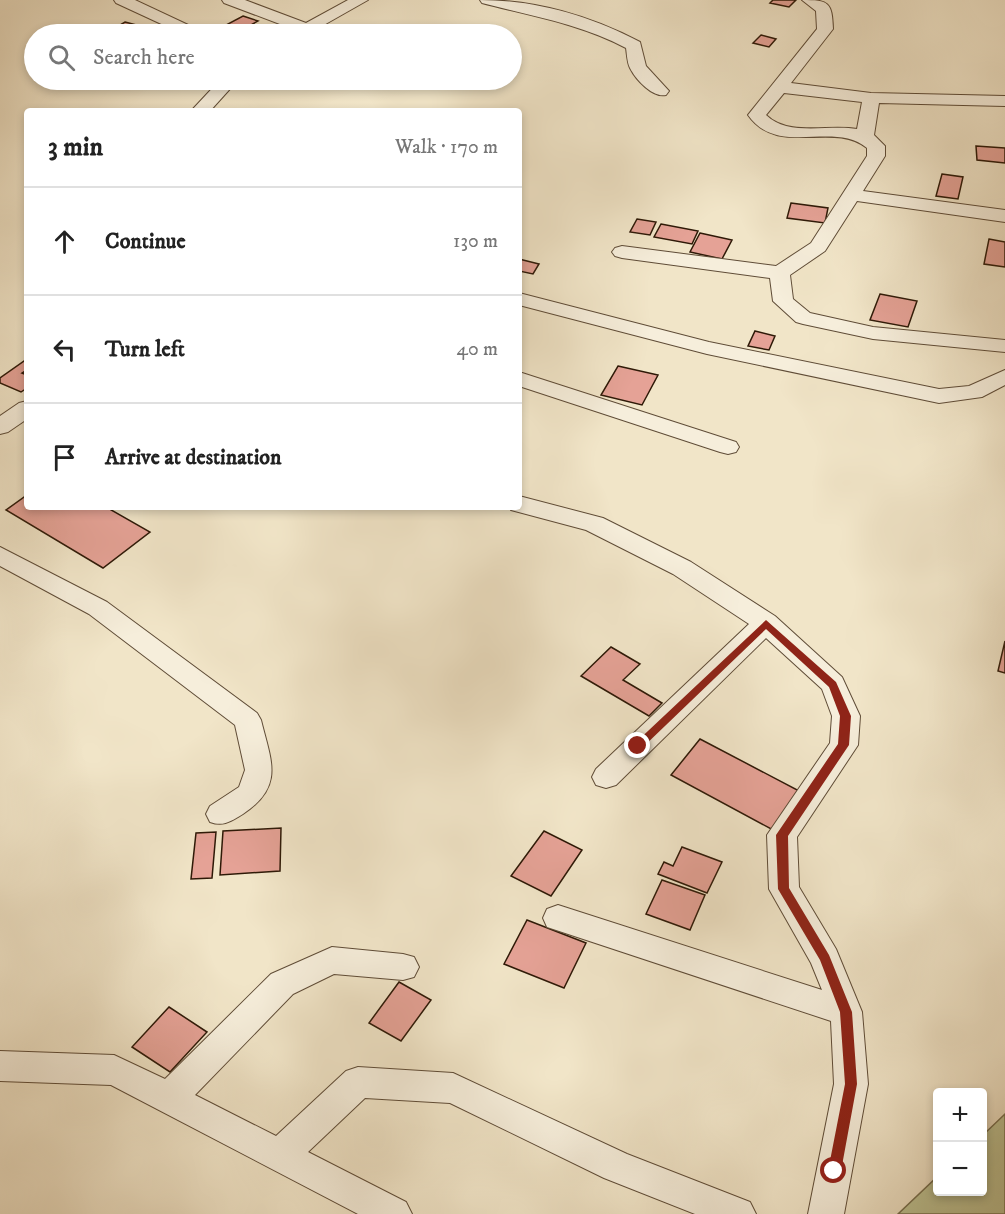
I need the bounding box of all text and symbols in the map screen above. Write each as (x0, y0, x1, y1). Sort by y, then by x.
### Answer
search box (24, 24, 522, 90)
icon: search (45, 41, 78, 74)
text: Search here (93, 44, 195, 71)
text: 3 min (48, 131, 103, 164)
text: Walk · 170 m (395, 135, 498, 160)
icon: ahead (48, 225, 81, 258)
text: Continue (105, 228, 186, 255)
text: 130 m (453, 229, 498, 254)
icon: left (48, 333, 81, 366)
text: Turn left (105, 336, 185, 363)
text: 40 m (456, 337, 498, 362)
icon: arrive (48, 441, 81, 474)
text: Arrive at destination (105, 444, 282, 471)
route end (624, 732, 650, 758)
map controls (933, 1088, 987, 1196)
button: + (933, 1088, 987, 1142)
button: − (933, 1142, 987, 1196)
route start (820, 1157, 846, 1183)

